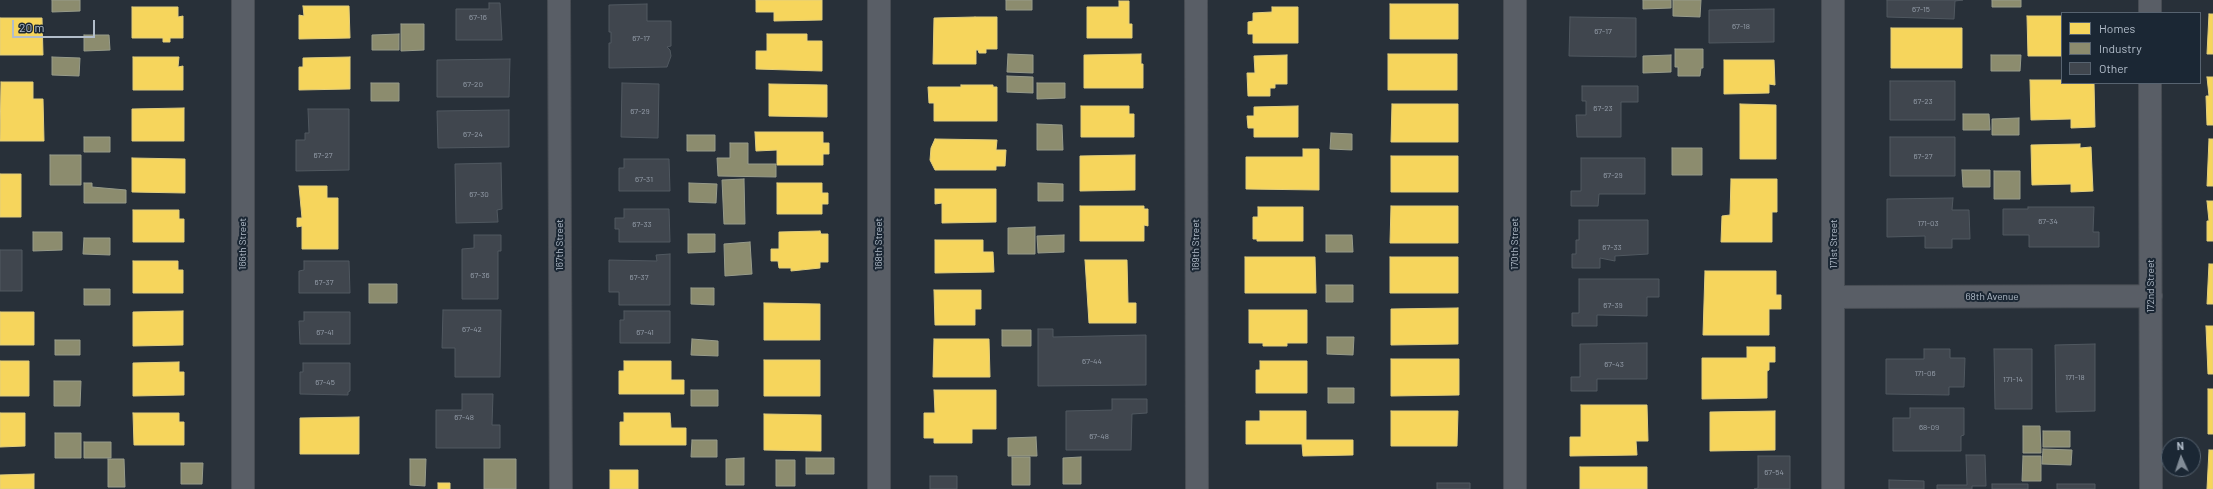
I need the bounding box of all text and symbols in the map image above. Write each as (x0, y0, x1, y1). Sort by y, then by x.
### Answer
house number: 67-15 (1912, 4, 1930, 14)
scale bar (14, 12, 97, 38)
house number: 67-16 (469, 12, 487, 22)
legend (2061, 12, 2201, 84)
text: 20 m (19, 20, 45, 34)
house number: 67-18 (1732, 21, 1750, 31)
text: Homes (2099, 21, 2135, 35)
house number: 67-17 (1594, 26, 1612, 36)
house number: 67-17 (632, 33, 650, 43)
text: Industry (2099, 41, 2142, 55)
text: Other (2099, 61, 2128, 75)
house number: 67-20 (463, 79, 483, 89)
house number: 67-23 (1913, 96, 1933, 106)
house number: 67-23 (1593, 103, 1613, 113)
house number: 67-29 (630, 106, 650, 116)
house number: 67-24 (463, 129, 483, 139)
house number: 67-27 (313, 150, 333, 160)
house number: 67-27 (1913, 151, 1933, 161)
house number: 67-29 (1603, 170, 1623, 180)
house number: 67-31 (635, 174, 653, 184)
house number: 67-30 (469, 189, 489, 199)
house number: 67-34 (2038, 216, 2058, 226)
street label: 166th Street (237, 218, 249, 270)
street label: 168th Street (873, 218, 885, 270)
street label: 170th Street (1509, 218, 1521, 270)
house number: 171-03 (1917, 218, 1939, 228)
street label: 167th Street (554, 219, 566, 271)
house number: 67-33 (632, 219, 652, 229)
street label: 169th Street (1190, 219, 1202, 271)
street label: 171st Street (1828, 219, 1840, 269)
house number: 67-33 (1602, 242, 1622, 252)
street label: 172nd Street (2145, 259, 2157, 313)
house number: 67-36 (470, 270, 490, 280)
house number: 67-37 (630, 272, 648, 282)
house number: 67-37 (315, 277, 333, 287)
street label: 68th Avenue (1965, 291, 2019, 303)
house number: 67-39 (1603, 300, 1623, 310)
house number: 67-42 (462, 324, 482, 334)
house number: 67-41 (316, 327, 334, 337)
house number: 67-41 (636, 327, 654, 337)
house number: 67-44 (1082, 356, 1102, 366)
house number: 67-43 (1604, 359, 1624, 369)
house number: 171-06 (1914, 368, 1936, 378)
house number: 171-18 (2065, 372, 2085, 382)
house number: 171-14 (2003, 374, 2023, 384)
house number: 67-45 (315, 377, 335, 387)
house number: 67-48 (454, 412, 474, 422)
house number: 68-09 (1919, 422, 1939, 432)
house number: 67-48 (1089, 431, 1109, 441)
north arrow (2161, 437, 2201, 477)
text: N (2176, 439, 2184, 452)
house number: 67-54 (1764, 467, 1784, 477)

